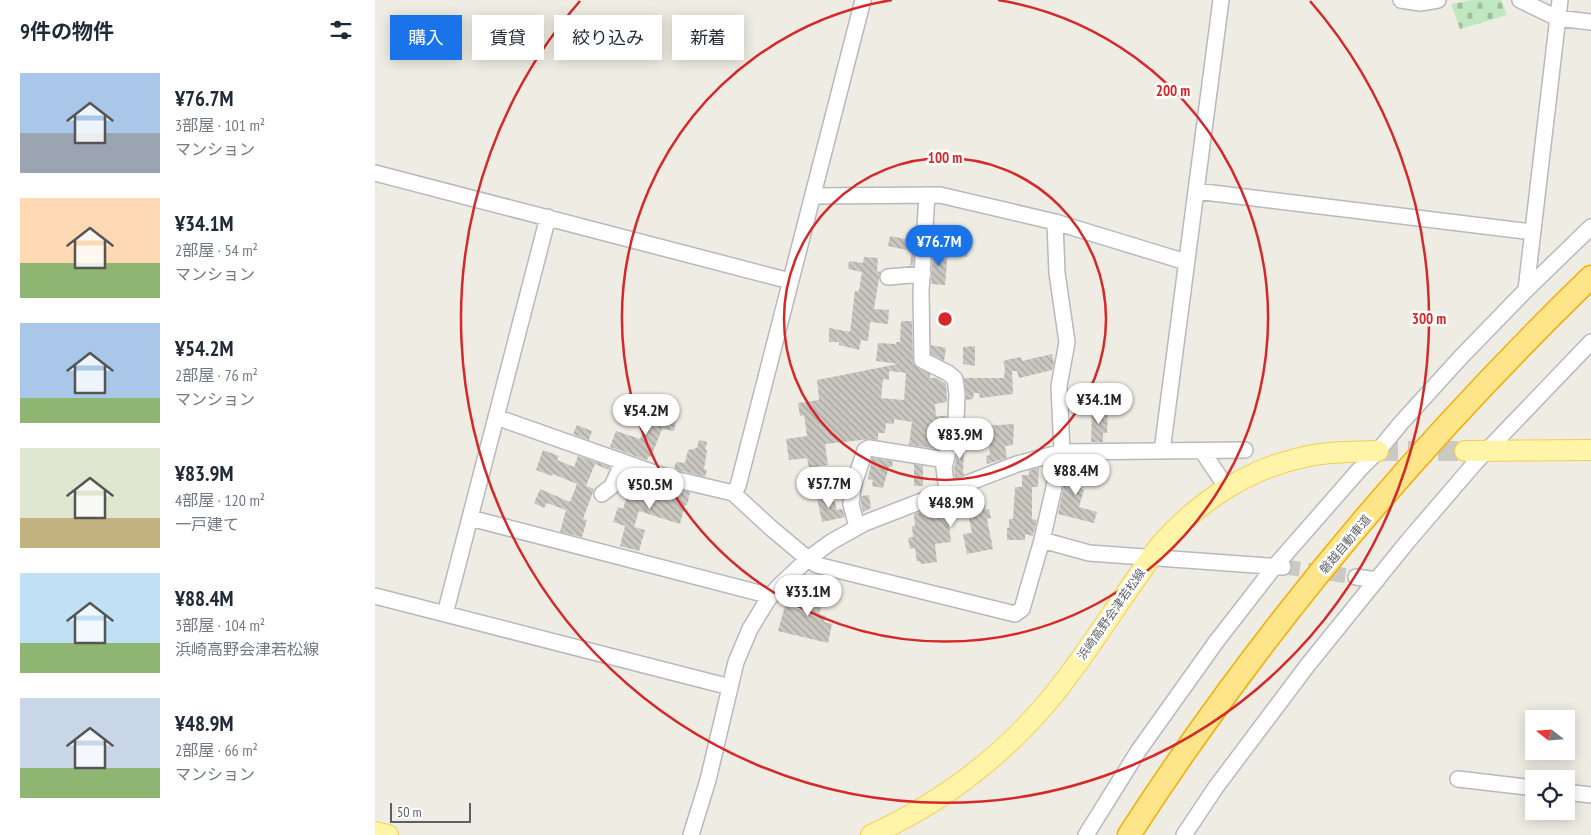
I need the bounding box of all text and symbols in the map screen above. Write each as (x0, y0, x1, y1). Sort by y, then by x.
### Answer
chip: 購入 (390, 15, 462, 60)
chip: 賃貸 (472, 15, 544, 60)
chip: 絞り込み (554, 15, 662, 60)
chip: 新着 (672, 15, 744, 60)
icon: filters (327, 16, 355, 44)
text: 9件の物件 (20, 18, 114, 45)
text: 200 m (1156, 81, 1190, 100)
text: ¥76.7M (175, 85, 234, 112)
icon: home (60, 93, 120, 153)
text: 3部屋 · 101 m² (175, 115, 265, 135)
text: マンション (175, 139, 255, 159)
text: 100 m (928, 148, 962, 167)
text: ¥34.1M (175, 210, 234, 237)
icon: home (60, 218, 120, 278)
pin: ¥76.7M (898, 224, 980, 267)
text: ¥76.7M (917, 231, 961, 251)
text: 2部屋 · 54 m² (175, 240, 258, 260)
text: マンション (175, 264, 255, 284)
text: 300 m (1412, 309, 1446, 328)
centre of rings (936, 310, 954, 328)
text: ¥54.2M (175, 335, 234, 362)
icon: home (60, 343, 120, 403)
text: 2部屋 · 76 m² (175, 365, 258, 385)
pin: ¥34.1M (1058, 382, 1140, 425)
text: マンション (175, 389, 255, 409)
text: ¥34.1M (1077, 389, 1121, 409)
pin: ¥54.2M (605, 394, 687, 436)
text: ¥54.2M (624, 400, 668, 420)
pin: ¥83.9M (919, 418, 1001, 460)
text: ¥83.9M (938, 424, 982, 444)
pin: ¥88.4M (1035, 454, 1117, 496)
text: ¥83.9M (175, 460, 234, 487)
text: ¥88.4M (1054, 460, 1098, 480)
pin: ¥57.7M (788, 466, 870, 509)
icon: home (60, 468, 120, 528)
pin: ¥50.5M (609, 468, 691, 510)
text: ¥57.7M (807, 473, 851, 493)
text: ¥50.5M (628, 474, 672, 494)
pin: ¥48.9M (910, 486, 992, 528)
text: 4部屋 · 120 m² (175, 490, 265, 510)
text: ¥48.9M (929, 492, 973, 512)
street label: 磐越自動車道 (1316, 512, 1374, 576)
text: 一戸建て (175, 514, 239, 534)
street label: 浜崎高野会津若松線 (1074, 565, 1148, 663)
pin: ¥33.1M (767, 574, 849, 617)
text: ¥33.1M (786, 581, 830, 601)
text: ¥88.4M (175, 585, 234, 612)
icon: home (60, 593, 120, 653)
text: 3部屋 · 104 m² (175, 615, 265, 635)
text: 浜崎高野会津若松線 (175, 639, 319, 659)
text: ¥48.9M (175, 710, 234, 737)
north arrow (1525, 710, 1575, 760)
map controls (1525, 710, 1575, 820)
icon: home (60, 718, 120, 778)
text: 2部屋 · 66 m² (175, 740, 258, 760)
text: マンション (175, 764, 255, 784)
button: locate (1525, 770, 1575, 820)
scale bar (390, 800, 471, 823)
text: 50 m (397, 803, 422, 821)

